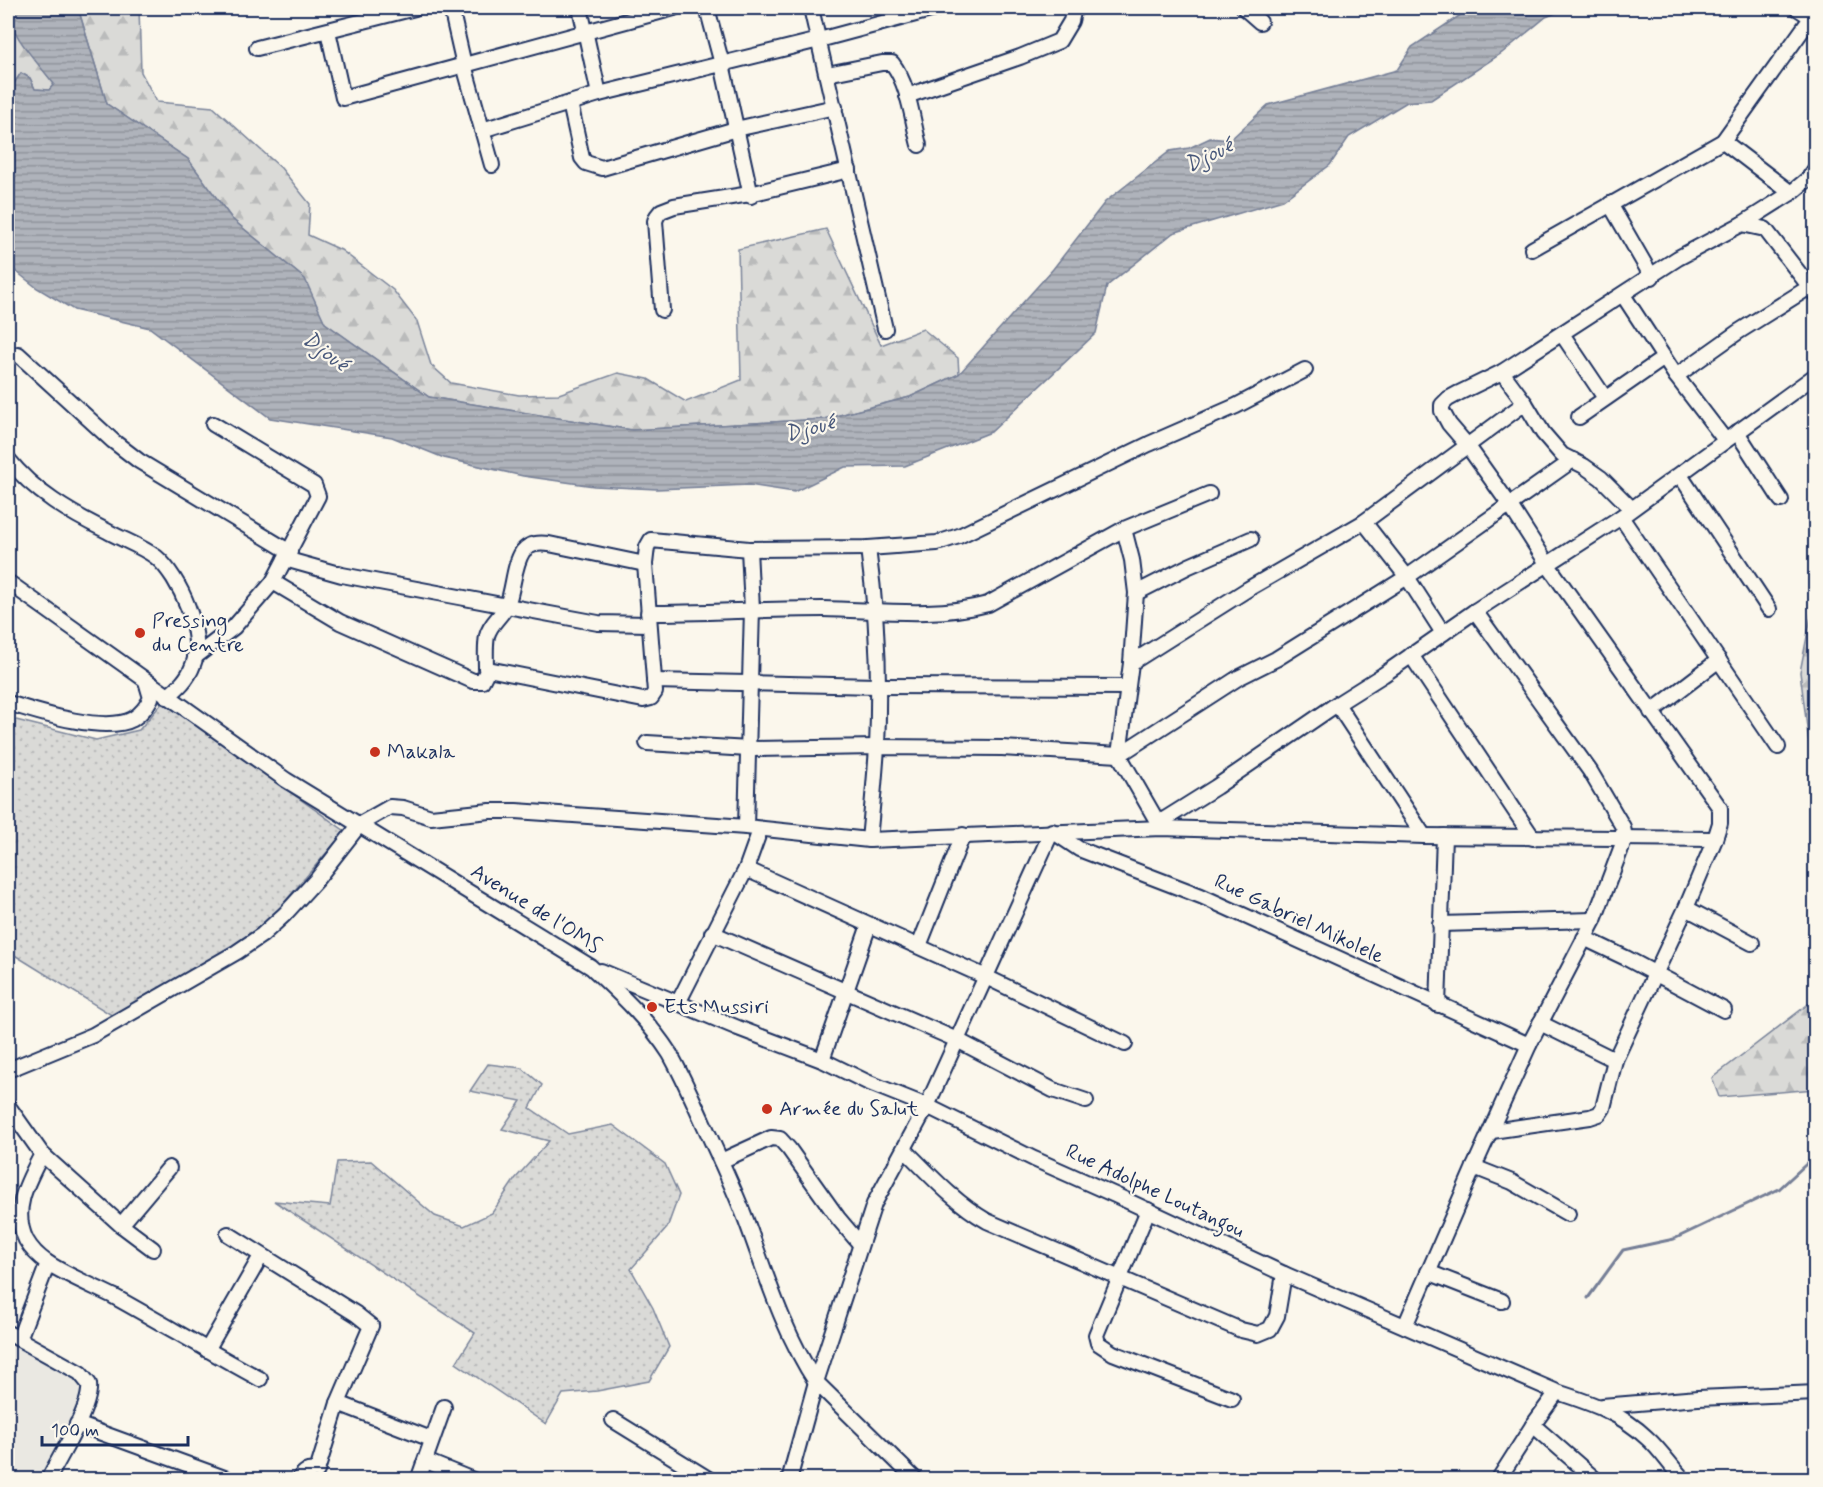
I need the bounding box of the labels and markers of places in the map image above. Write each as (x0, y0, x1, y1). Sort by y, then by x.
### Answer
place label: Pressing du Centre (152, 607, 244, 659)
marker: Pressing du Centre (133, 626, 147, 640)
place label: Makala (387, 738, 456, 766)
marker: Makala (368, 745, 382, 759)
place label: Ets Mussiri (664, 993, 769, 1021)
marker: Ets Mussiri (645, 1000, 659, 1014)
place label: Armée du Salut (779, 1095, 919, 1123)
marker: Armée du Salut (760, 1102, 774, 1116)

